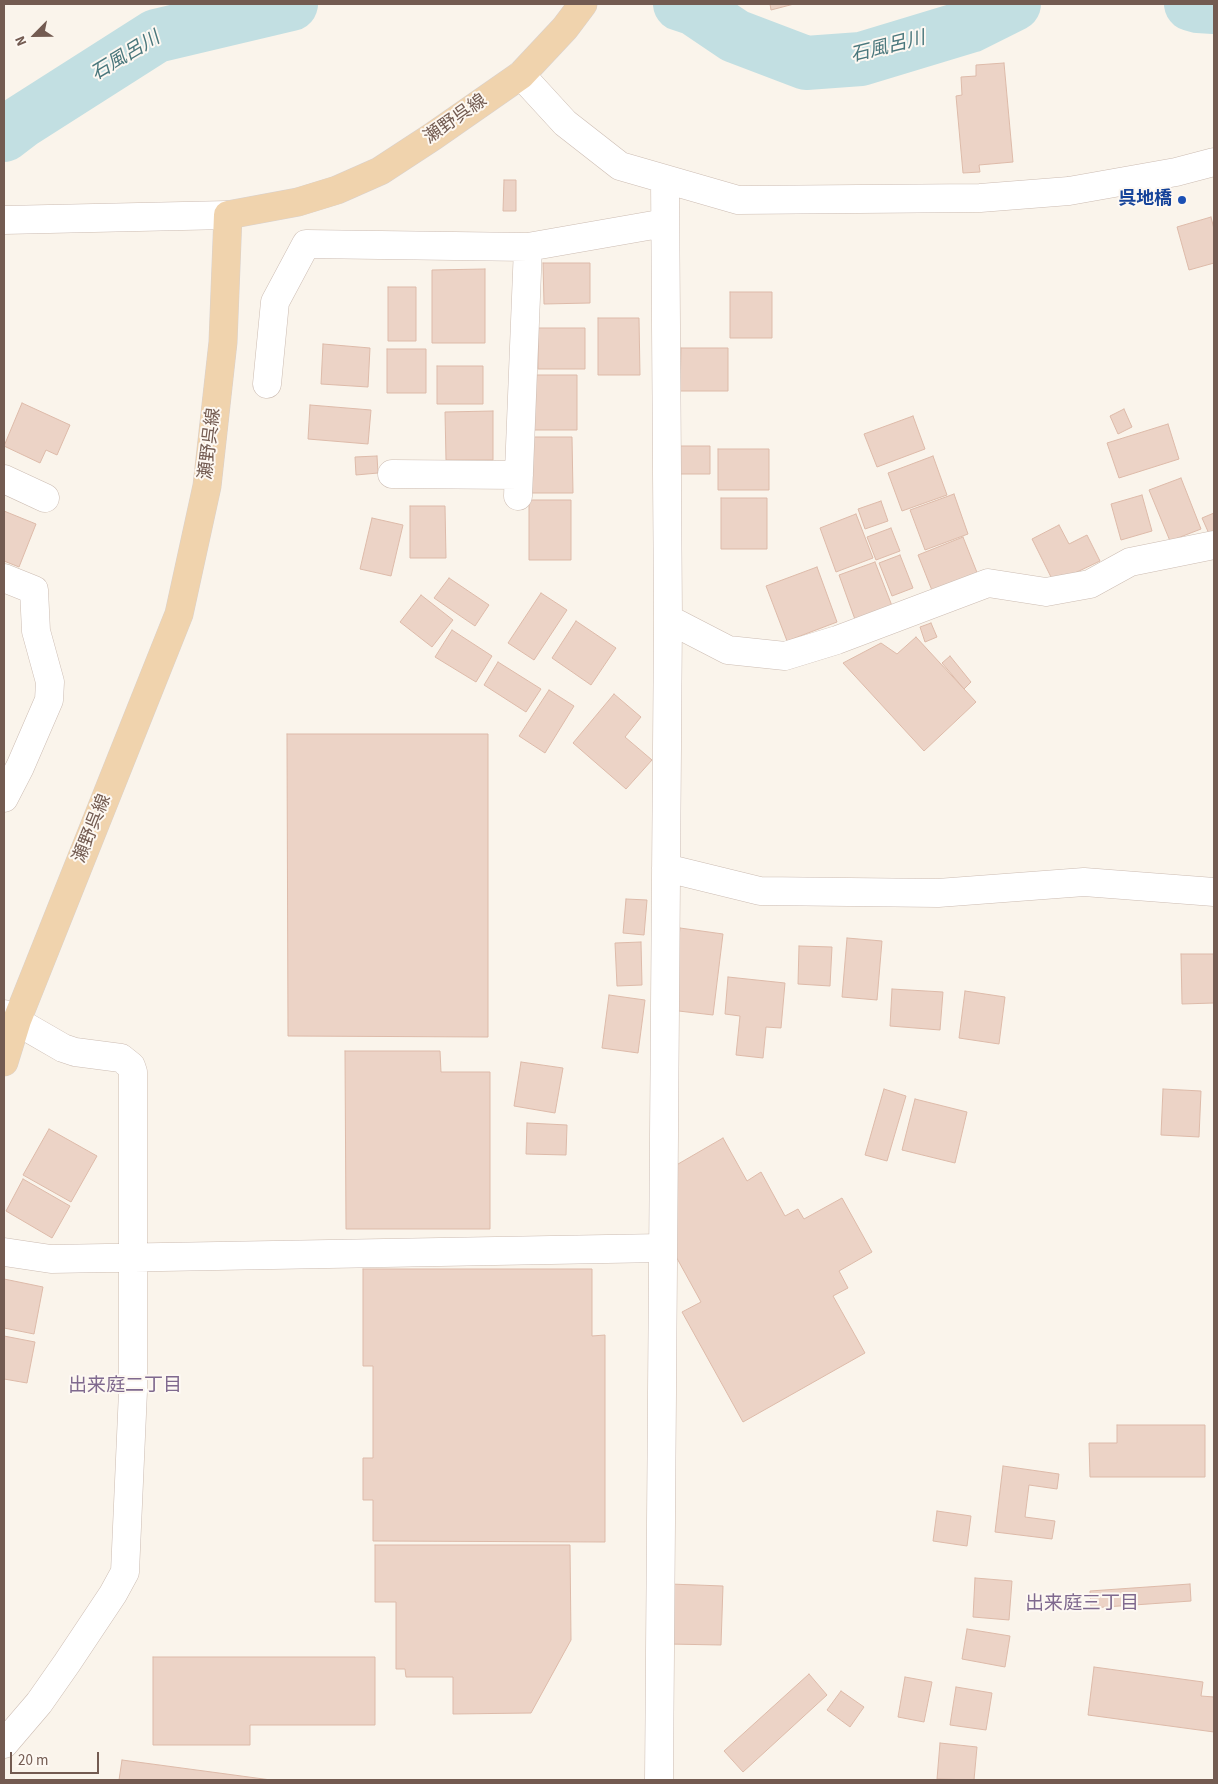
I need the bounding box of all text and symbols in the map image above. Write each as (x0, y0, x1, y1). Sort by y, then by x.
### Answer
north arrow (10, 10, 60, 60)
water label: 石風呂川 (88, 28, 164, 86)
water label: 石風呂川 (848, 28, 928, 68)
text: N (10, 33, 32, 49)
street label: 瀬野呉線 (420, 91, 492, 149)
place label: 呉地橋 (1118, 189, 1172, 211)
marker: 呉地橋 (1176, 194, 1188, 206)
street label: 瀬野呉線 (196, 407, 226, 481)
street label: 瀬野呉線 (70, 792, 116, 866)
district label: 出来庭二丁目 (68, 1376, 182, 1398)
district label: 出来庭三丁目 (1025, 1594, 1139, 1616)
scale bar (12, 1742, 101, 1774)
text: 20 m (18, 1750, 48, 1771)

